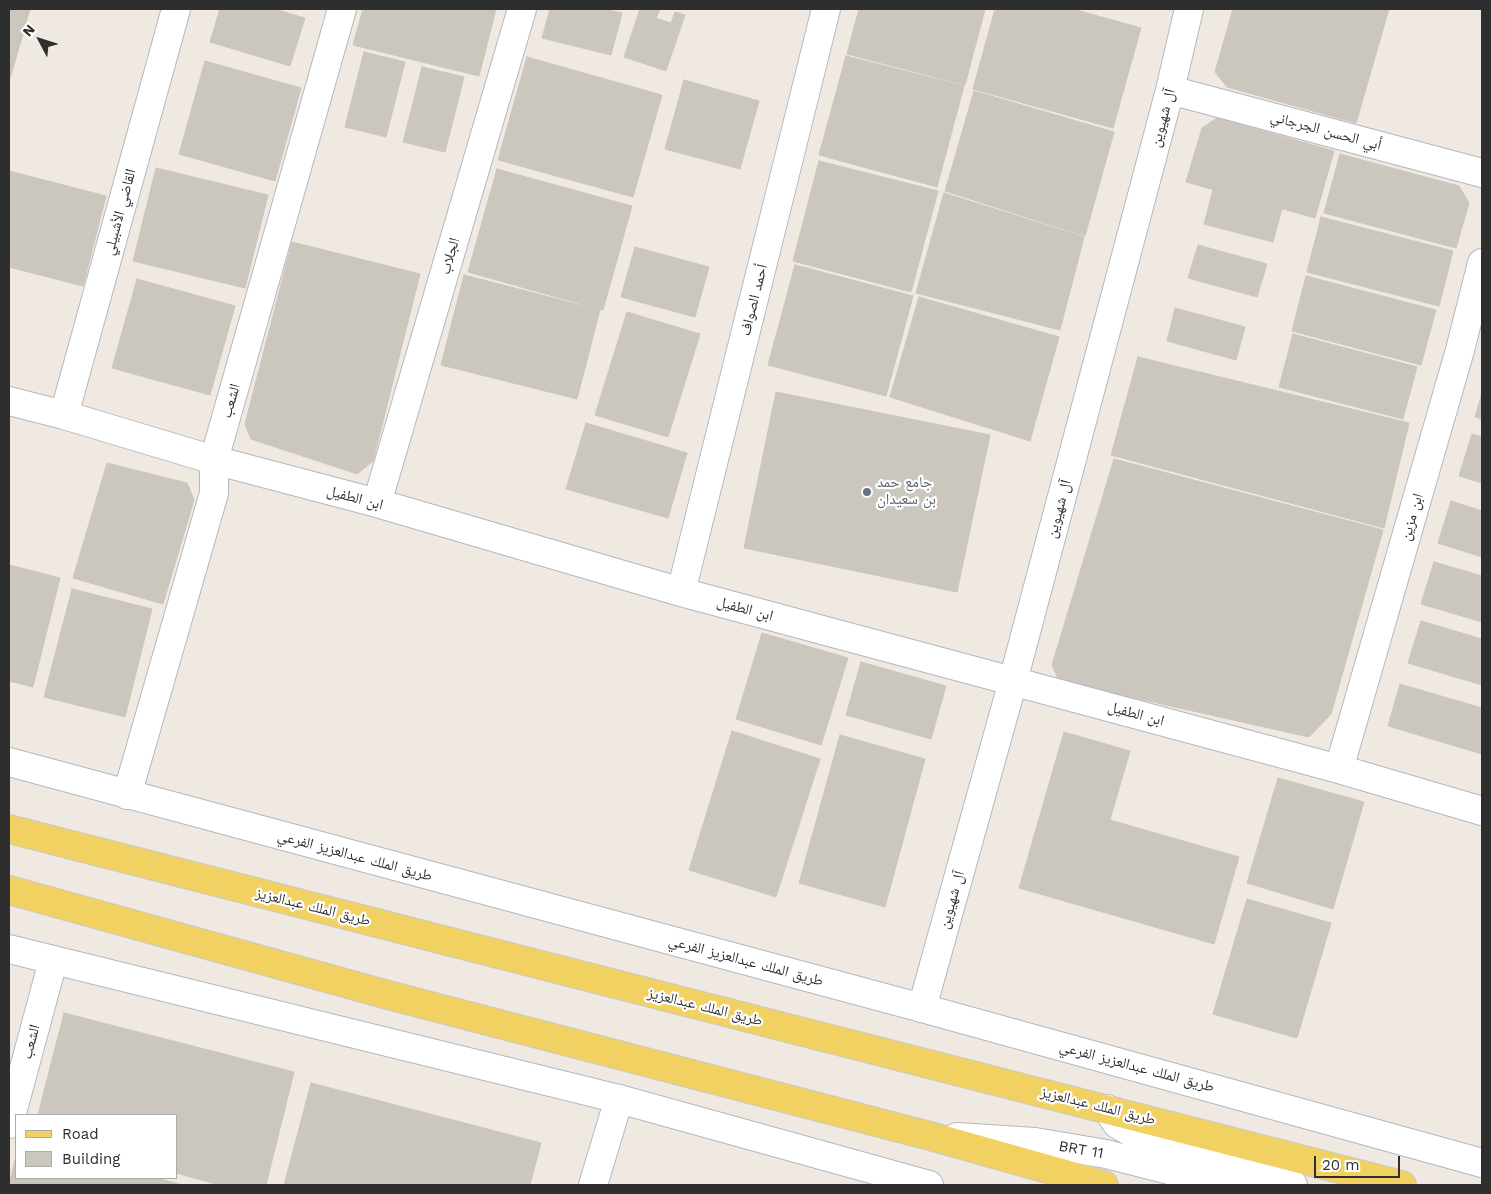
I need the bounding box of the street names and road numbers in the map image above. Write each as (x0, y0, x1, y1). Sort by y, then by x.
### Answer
street label: آل شهيوين (1147, 87, 1179, 149)
street label: أبي الحسن الجرجاني (1268, 108, 1384, 154)
street label: القاضي الأشبيلي (100, 167, 140, 257)
street label: الجلاب (436, 236, 464, 276)
street label: أحمد الصواف (736, 262, 772, 338)
street label: الشعب (218, 382, 244, 420)
street label: آل شهيوين (1043, 478, 1075, 540)
street label: ابن الطفيل (325, 482, 385, 514)
street label: ابن مزين (1397, 491, 1427, 543)
street label: ابن الطفيل (715, 593, 775, 625)
street label: ابن الطفيل (1106, 698, 1166, 730)
street label: طريق الملك عبدالعزيز الفرعي (276, 827, 434, 885)
street label: آل شهيوين (935, 869, 969, 931)
street label: طريق الملك عبدالعزيز (254, 884, 372, 930)
street label: طريق الملك عبدالعزيز الفرعي (667, 932, 825, 990)
street label: طريق الملك عبدالعزيز (646, 984, 764, 1030)
street label: الشعب (18, 1023, 44, 1061)
street label: طريق الملك عبدالعزيز الفرعي (1058, 1038, 1216, 1096)
street label: طريق الملك عبدالعزيز (1039, 1083, 1157, 1129)
street label: BRT 11 (1057, 1137, 1105, 1163)

